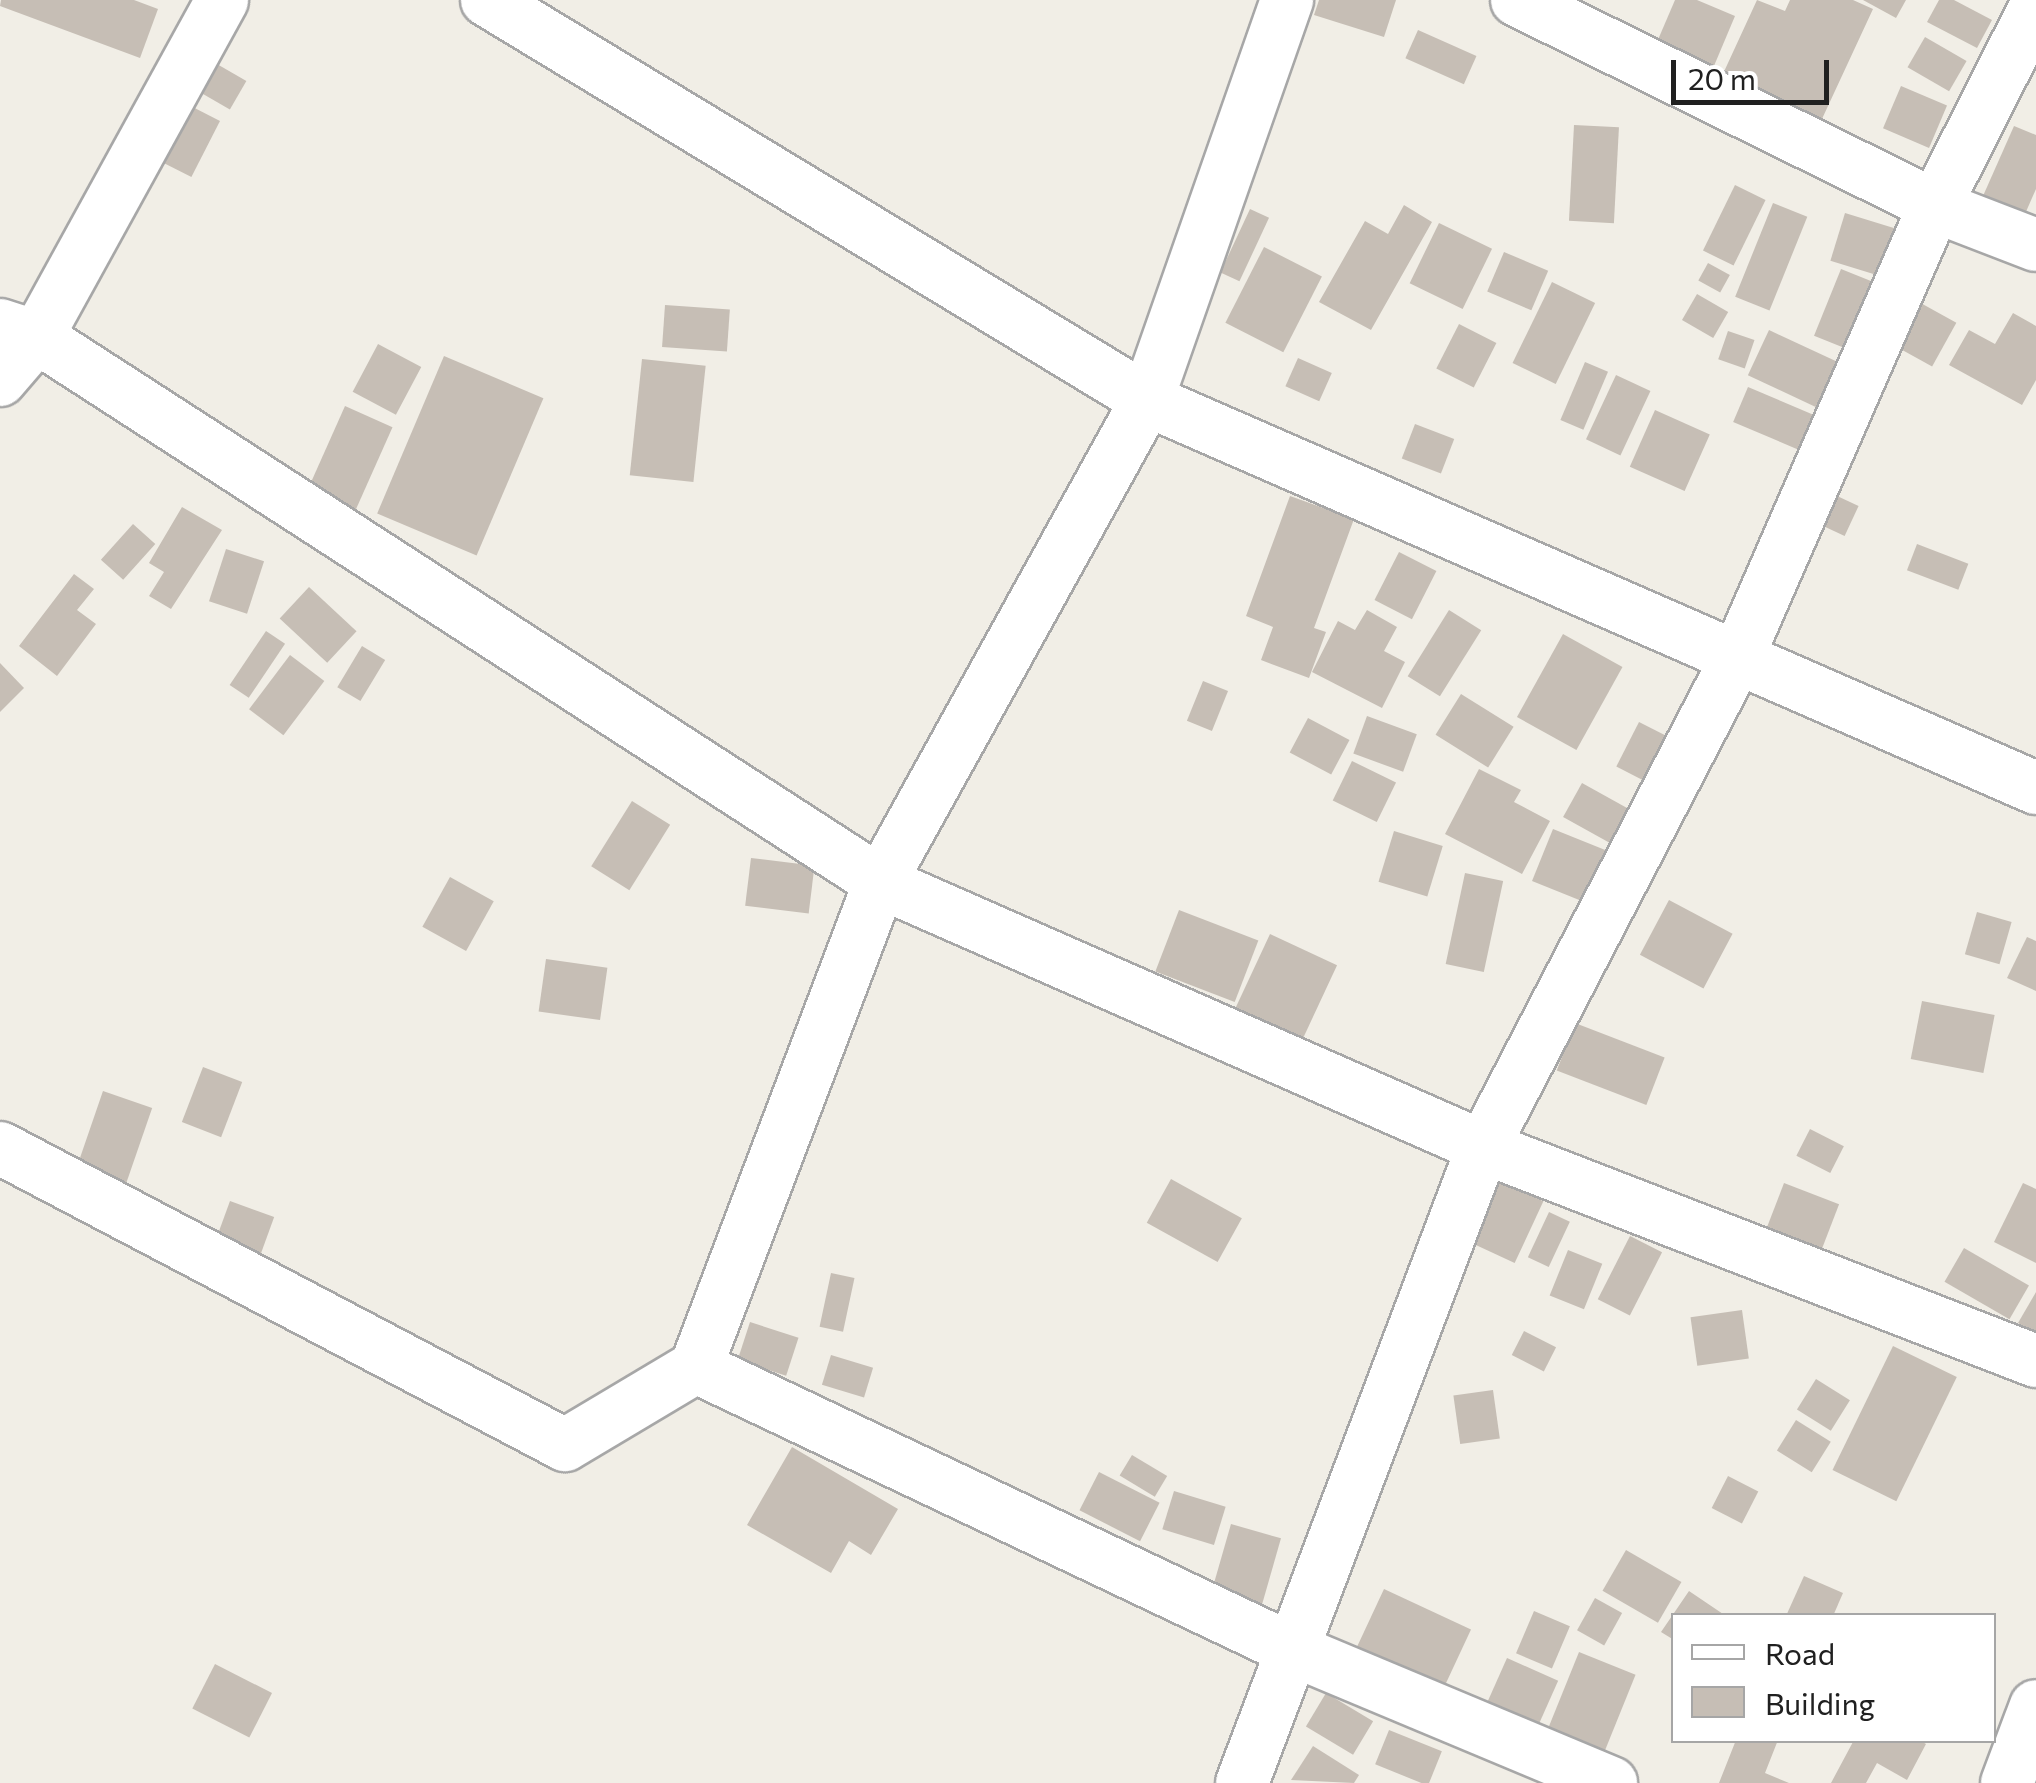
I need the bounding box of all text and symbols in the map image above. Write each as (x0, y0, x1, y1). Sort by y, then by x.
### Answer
scale bar (1676, 40, 1834, 102)
text: 20 m (1688, 59, 1756, 96)
legend (1671, 1613, 1996, 1743)
text: Road (1765, 1634, 1835, 1671)
text: Building (1765, 1684, 1875, 1721)

